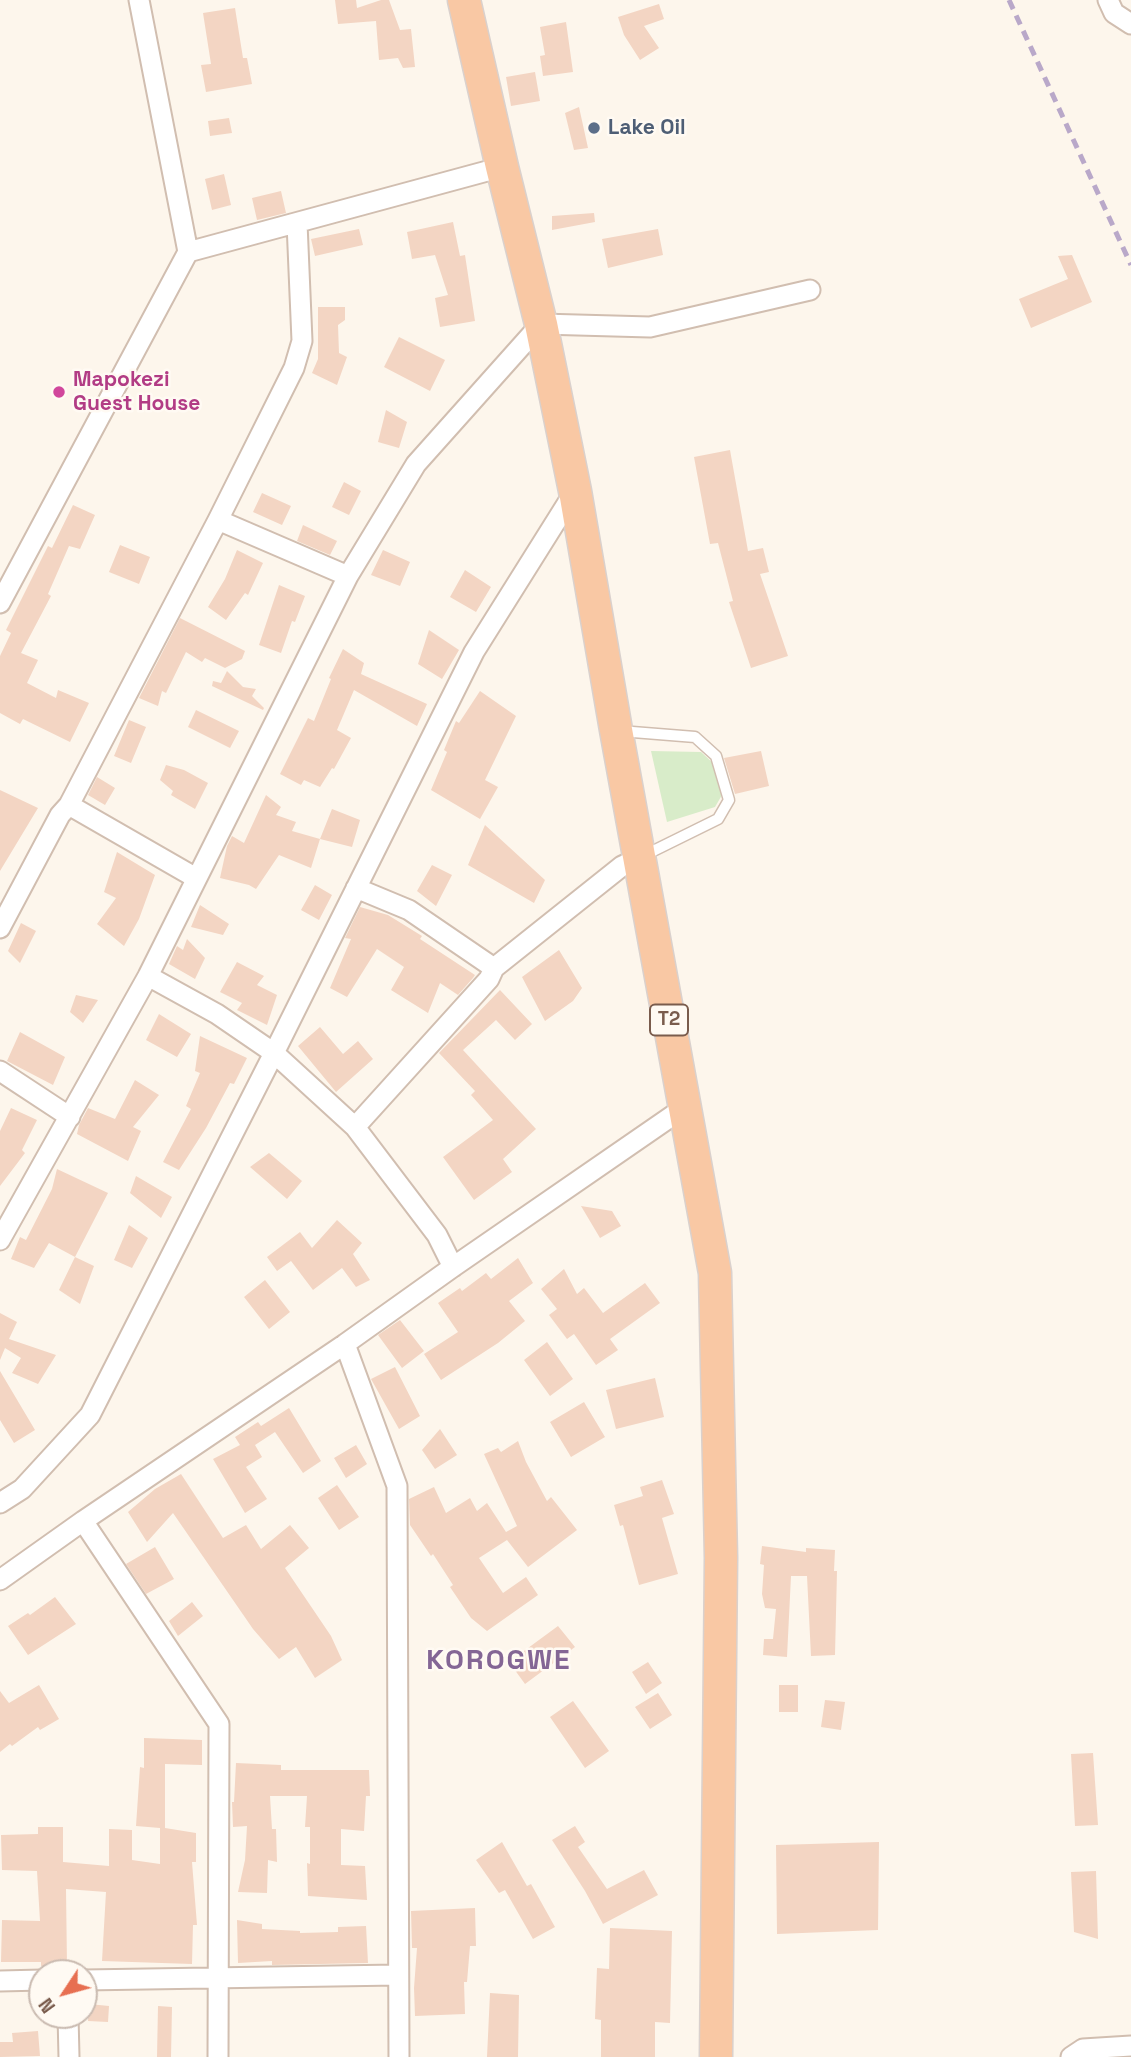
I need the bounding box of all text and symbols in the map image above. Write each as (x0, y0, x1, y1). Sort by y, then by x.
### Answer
place label: Lake Oil (608, 115, 686, 141)
marker: Lake Oil (586, 120, 602, 136)
place label: Mapokezi Guest House (73, 367, 200, 417)
marker: Mapokezi Guest House (51, 384, 67, 400)
road number: T2 (650, 1004, 688, 1036)
district label: KOROGWE (427, 1644, 571, 1678)
north arrow (28, 1959, 98, 2029)
text: N (33, 1993, 61, 2018)

